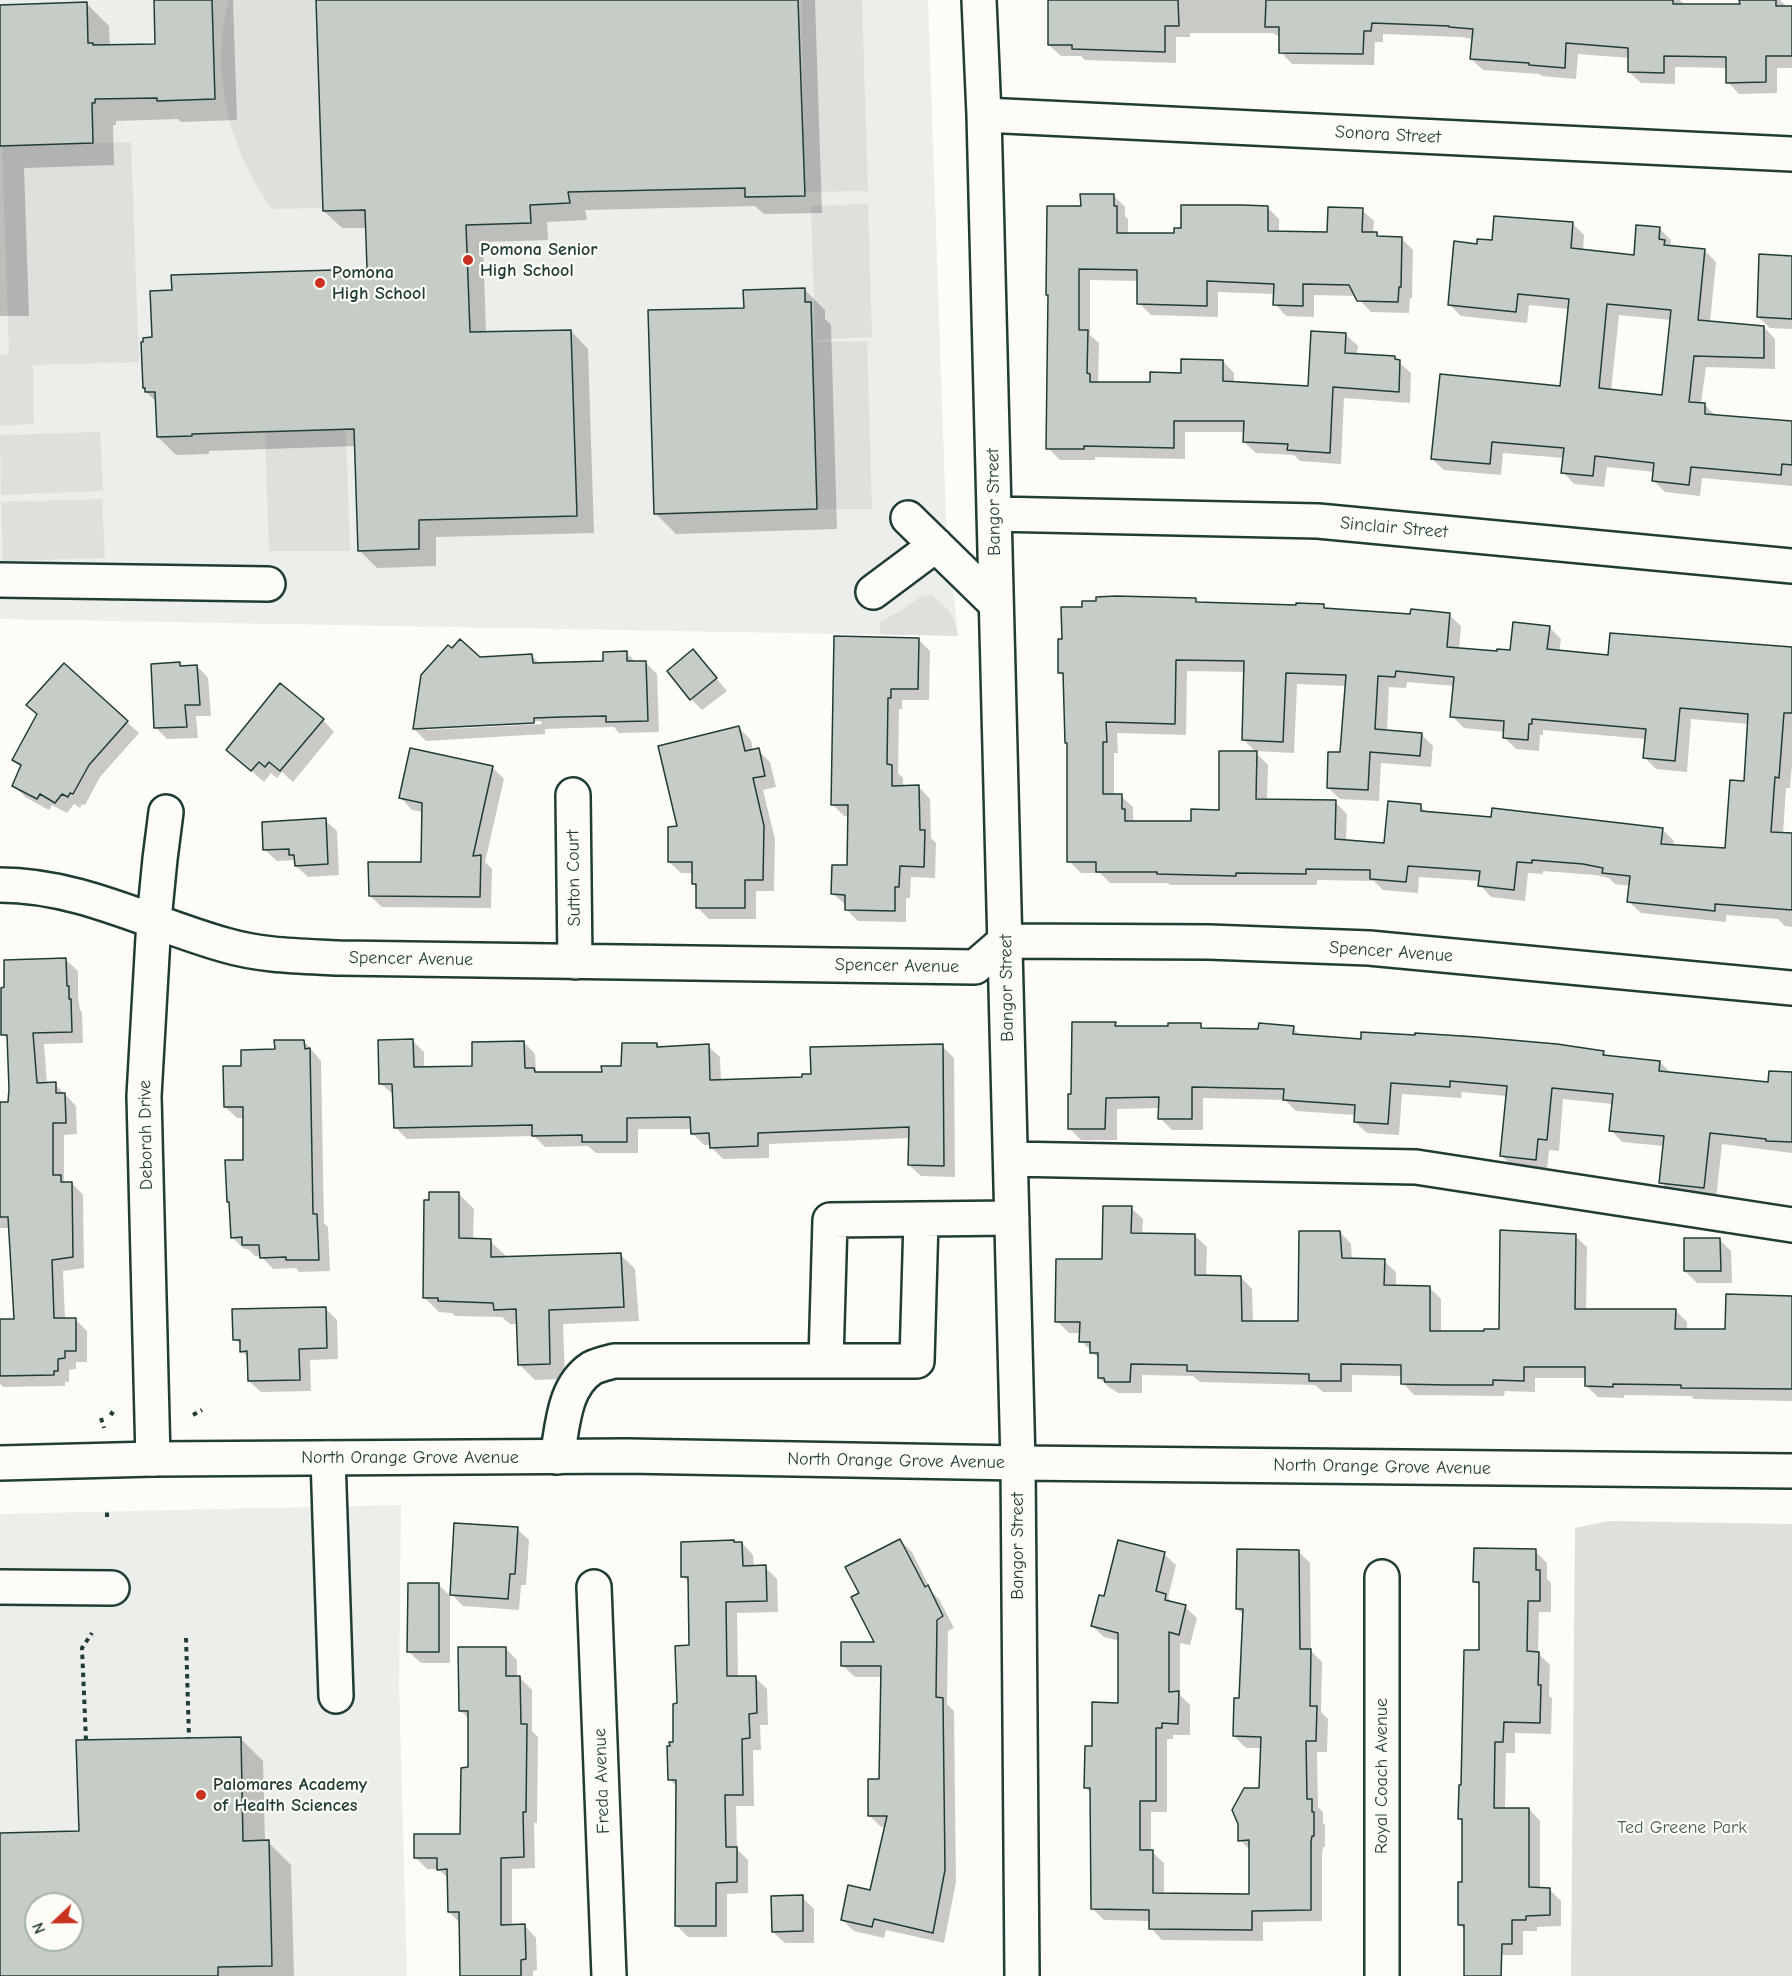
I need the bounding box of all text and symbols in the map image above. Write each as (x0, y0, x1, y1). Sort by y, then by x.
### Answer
street label: Sonora Street (1334, 121, 1442, 149)
place label: Pomona Senior High School (480, 239, 598, 282)
marker: Pomona Senior High School (461, 253, 475, 267)
place label: Pomona High School (332, 262, 426, 304)
marker: Pomona High School (313, 276, 327, 290)
street label: Bangor Street (982, 448, 1006, 556)
street label: Sinclair Street (1339, 513, 1449, 543)
street label: Sutton Court (562, 830, 586, 926)
street label: Bangor Street (995, 934, 1019, 1042)
street label: Spencer Avenue (1328, 937, 1454, 967)
street label: Spencer Avenue (349, 947, 473, 971)
street label: Spencer Avenue (835, 954, 959, 978)
street label: Deborah Drive (134, 1080, 158, 1190)
street label: North Orange Grove Avenue (301, 1447, 519, 1469)
street label: North Orange Grove Avenue (787, 1448, 1005, 1474)
street label: North Orange Grove Avenue (1273, 1454, 1491, 1480)
street label: Bangor Street (1007, 1492, 1029, 1600)
street label: Royal Coach Avenue (1371, 1698, 1393, 1854)
street label: Freda Avenue (589, 1728, 615, 1834)
place label: Palomares Academy of Health Sciences (213, 1774, 367, 1816)
marker: Palomares Academy of Health Sciences (194, 1788, 208, 1802)
park label: Ted Greene Park (1617, 1817, 1747, 1839)
north arrow (24, 1892, 84, 1952)
text: N (29, 1920, 49, 1936)

